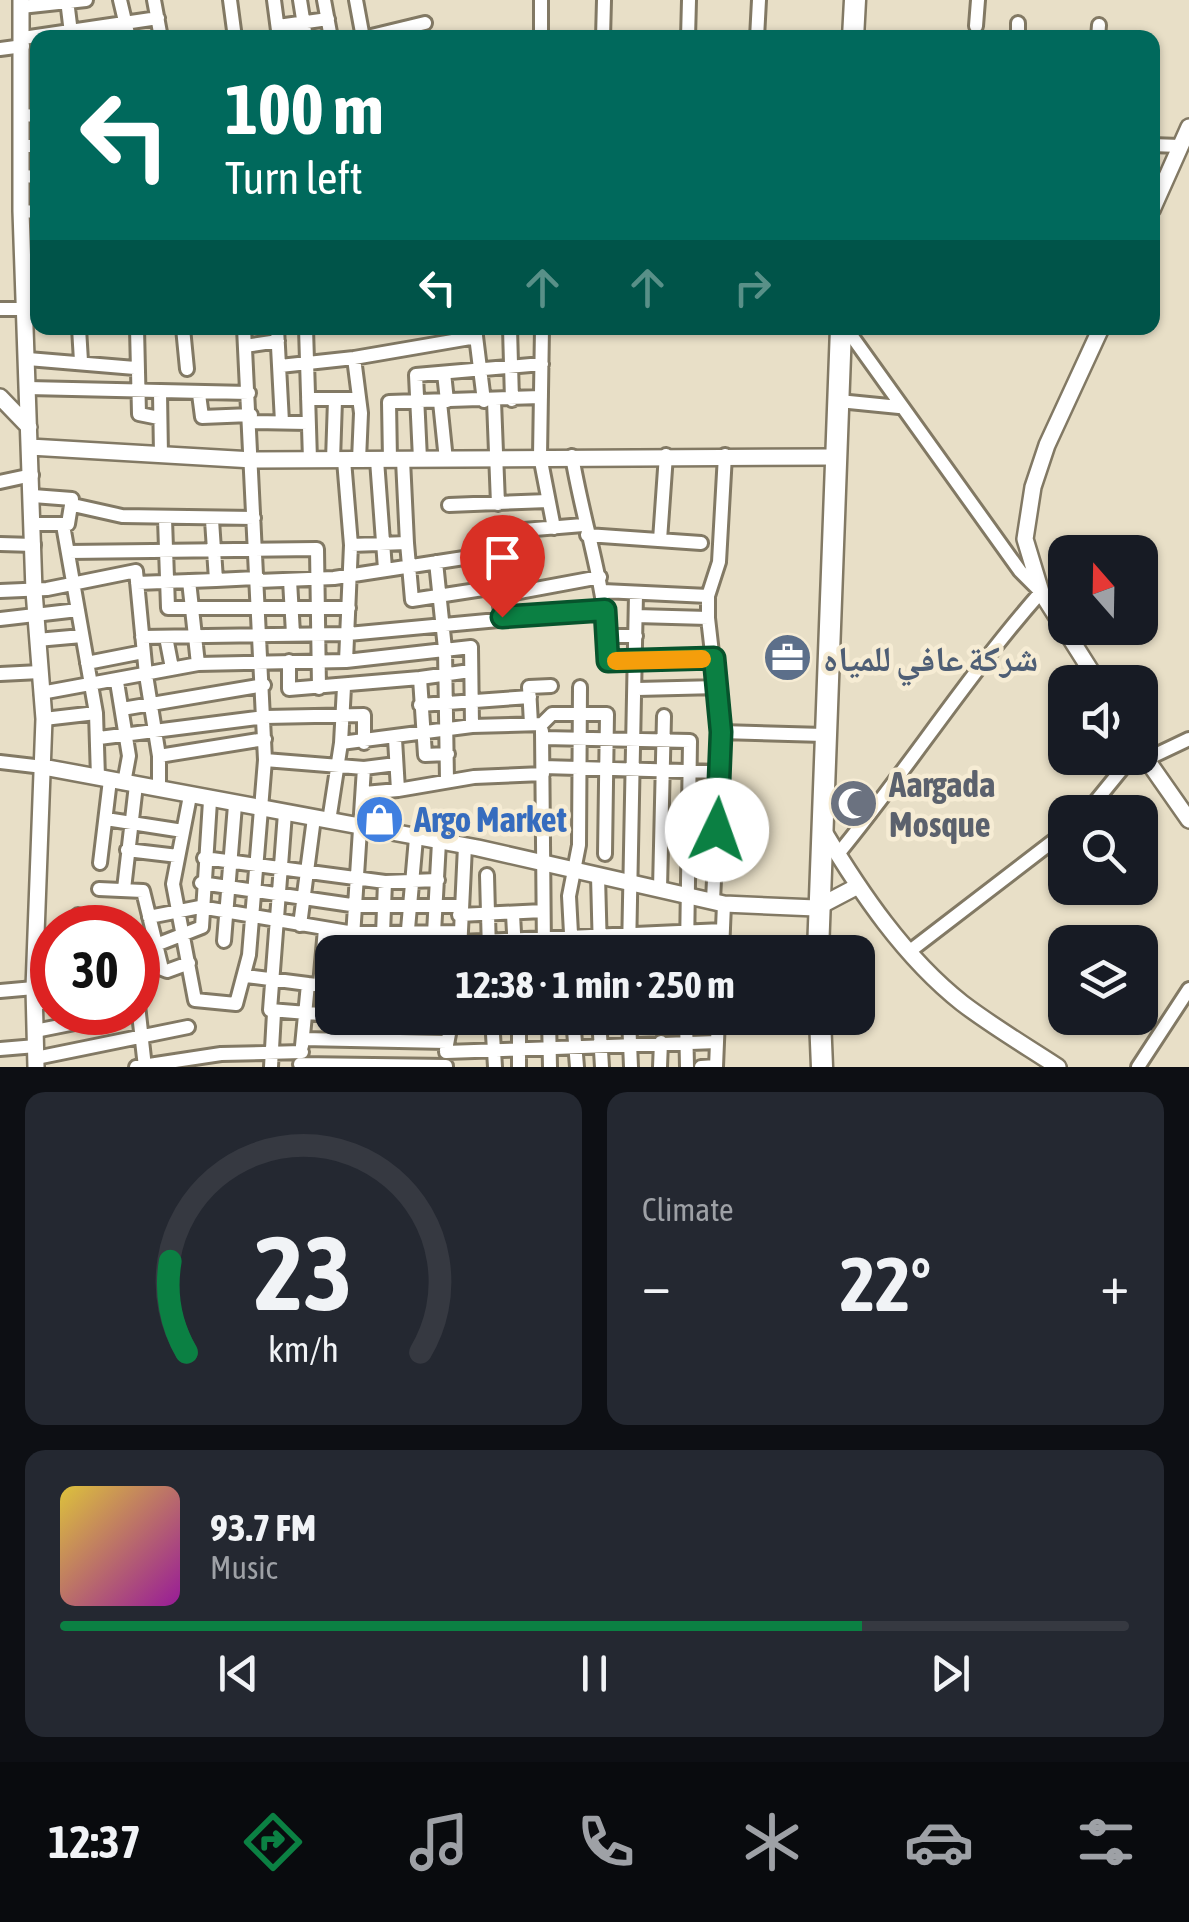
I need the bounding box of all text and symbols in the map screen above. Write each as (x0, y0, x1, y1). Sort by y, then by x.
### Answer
text: 100 m (225, 69, 384, 149)
icon: left (60, 70, 190, 200)
text: Turn left (225, 152, 363, 204)
icon: left (410, 260, 465, 315)
icon: ahead (515, 260, 570, 315)
icon: ahead (620, 260, 675, 315)
icon: right (725, 260, 780, 315)
pin (460, 515, 545, 618)
icon: arrive (475, 530, 530, 585)
north arrow (1048, 535, 1158, 645)
map controls (1048, 535, 1158, 1035)
office icon: شركة عافي للمياه (762, 632, 814, 684)
place label: شركة عافي للمياه (823, 638, 1038, 687)
button: sound (1048, 665, 1158, 775)
place label: Aargada Mosque (888, 764, 995, 844)
position arrow (665, 778, 769, 882)
mosque icon: Aargada Mosque (828, 778, 880, 830)
shop icon: Argo Market (353, 793, 405, 845)
button: search (1048, 795, 1158, 905)
place label: Argo Market (413, 799, 567, 839)
speed limit sign: 30 (30, 905, 160, 1035)
button: layers (1048, 925, 1158, 1035)
text: 12:38 · 1 min · 250 m (455, 963, 735, 1006)
text: Climate (642, 1191, 734, 1228)
text: 23 (255, 1213, 352, 1332)
text: 22° (840, 1241, 931, 1327)
text: − (642, 1253, 671, 1316)
text: + (1100, 1253, 1129, 1316)
text: km/h (268, 1329, 339, 1370)
text: 93.7 FM (210, 1506, 316, 1549)
text: Music (210, 1549, 277, 1586)
icon: previous (211, 1646, 266, 1701)
icon: pause (567, 1646, 622, 1701)
icon: next (923, 1646, 978, 1701)
icon: directions (238, 1807, 308, 1877)
icon: music (404, 1807, 474, 1877)
icon: phone (571, 1807, 641, 1877)
icon: climate (737, 1807, 807, 1877)
icon: car (904, 1807, 974, 1877)
icon: filters (1071, 1807, 1141, 1877)
text: 12:37 (48, 1816, 141, 1868)

